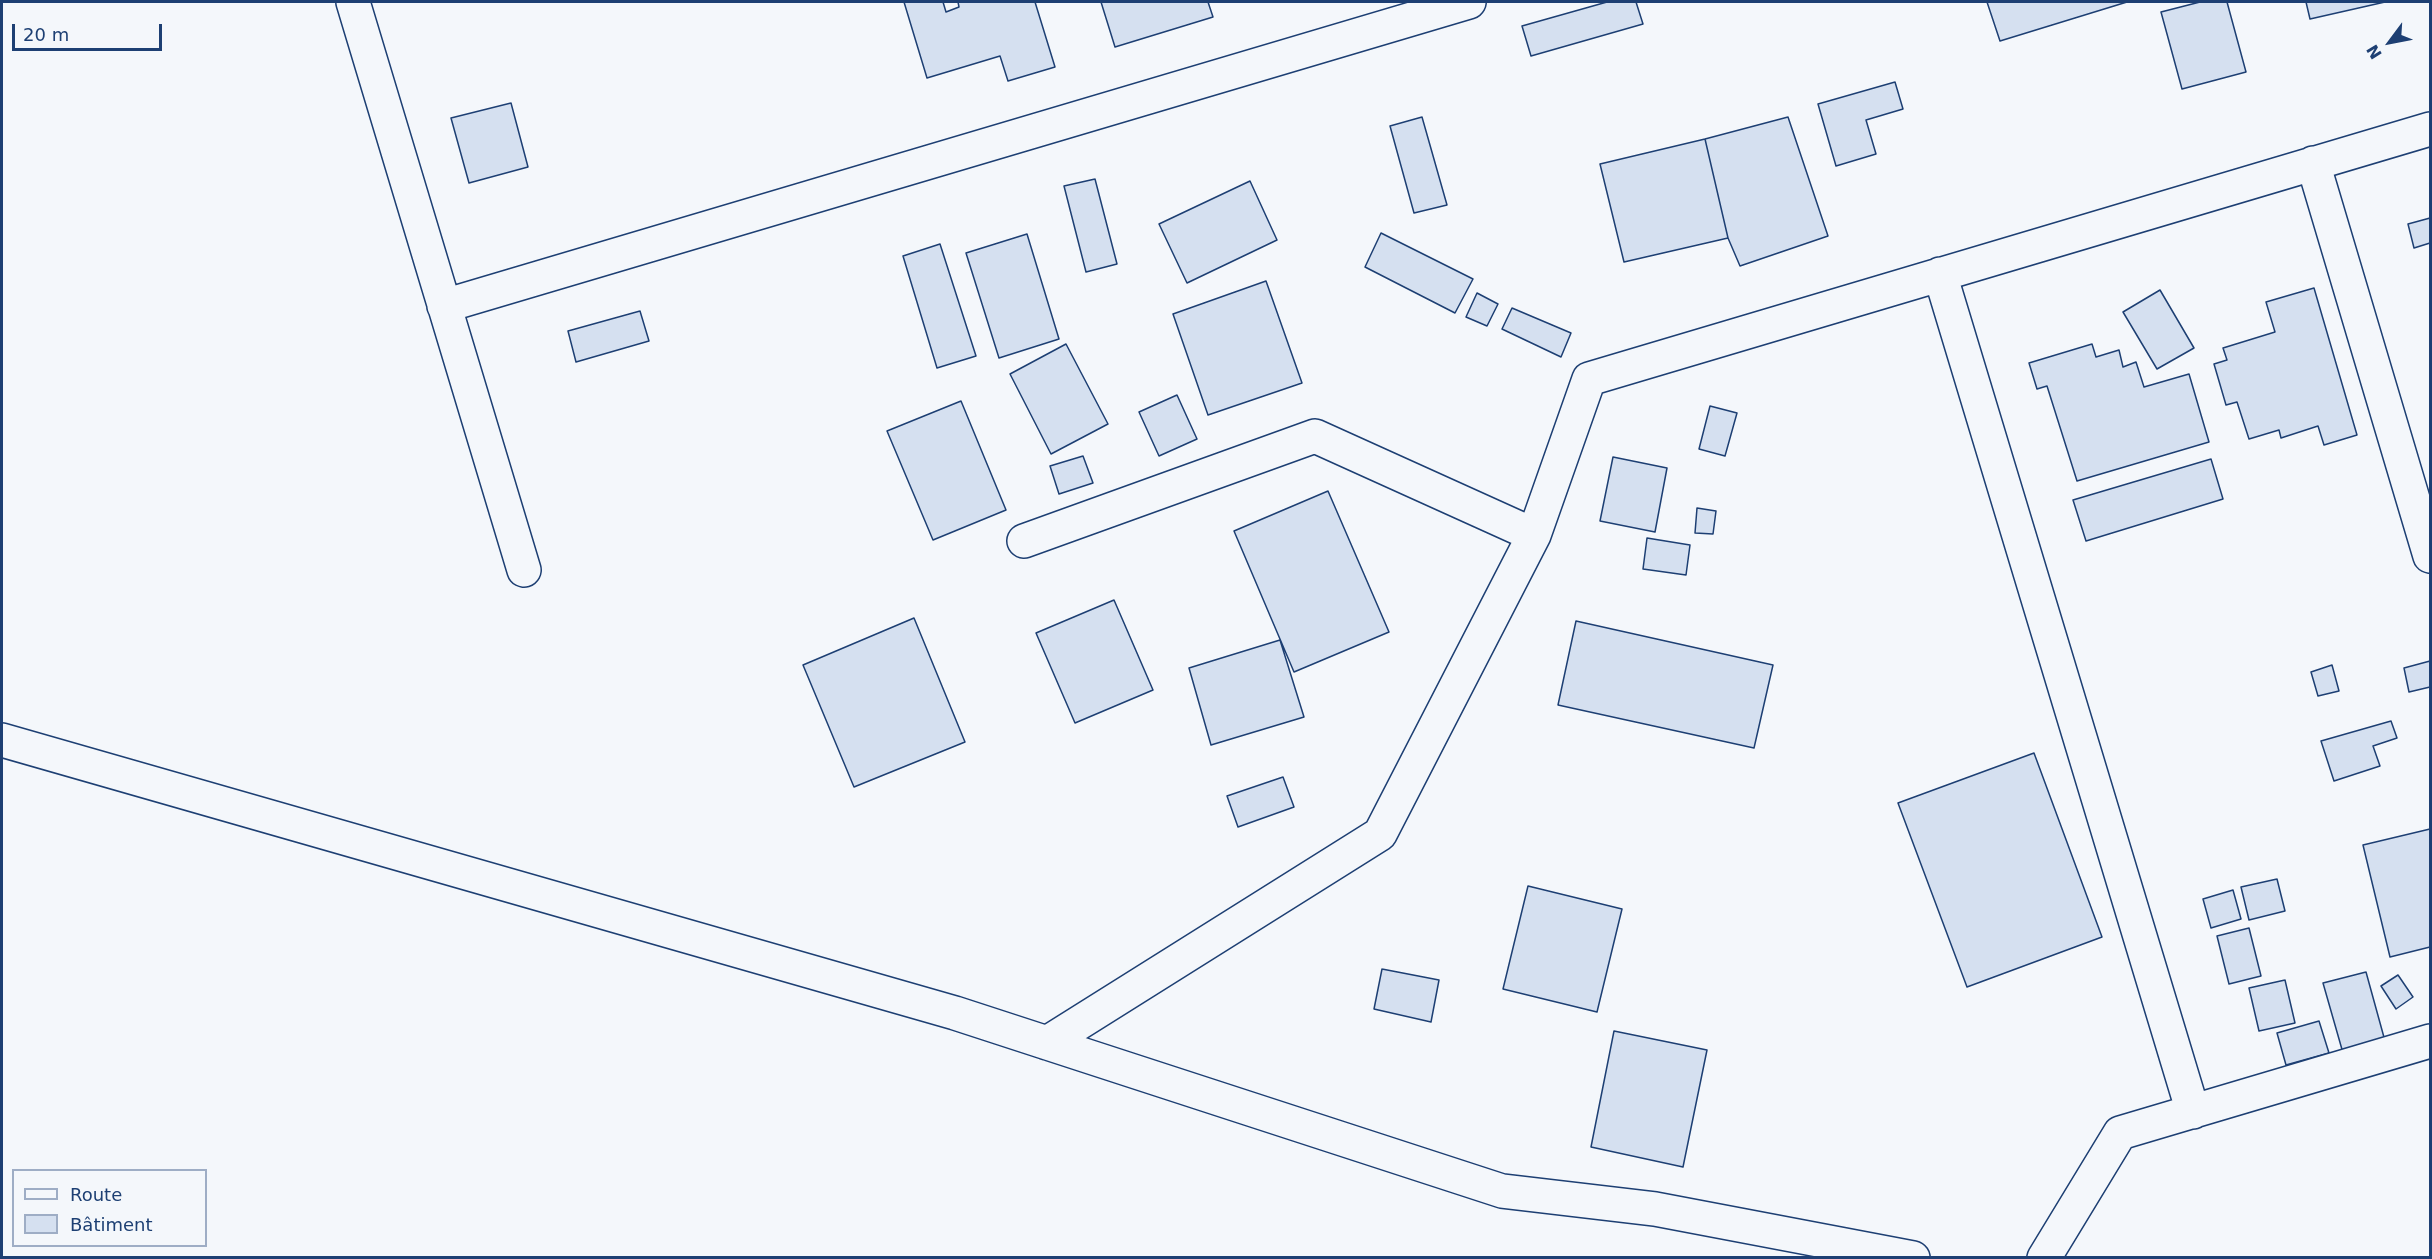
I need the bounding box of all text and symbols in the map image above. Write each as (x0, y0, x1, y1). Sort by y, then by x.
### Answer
scale bar (15, 12, 165, 50)
north arrow (2360, 12, 2420, 72)
text: 20 m (23, 24, 69, 45)
text: N (2363, 41, 2386, 63)
legend (12, 1169, 207, 1247)
text: Route (70, 1184, 122, 1205)
text: Bâtiment (70, 1214, 153, 1235)

